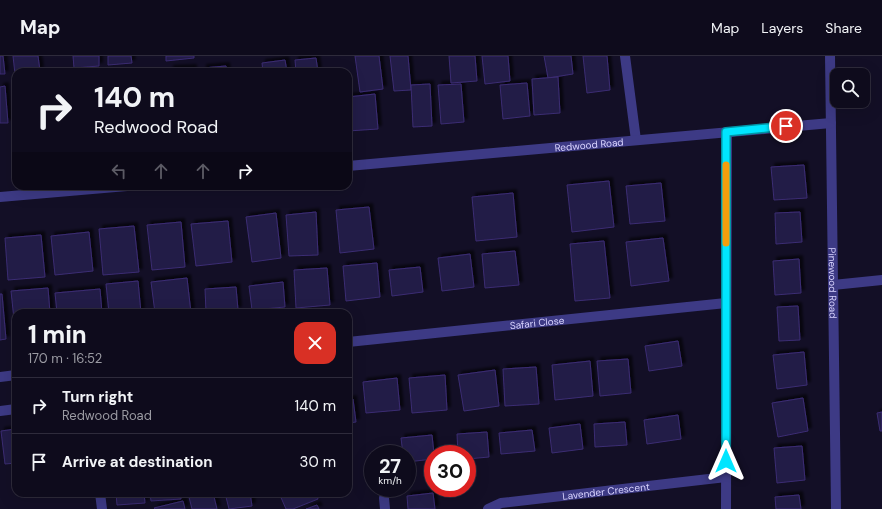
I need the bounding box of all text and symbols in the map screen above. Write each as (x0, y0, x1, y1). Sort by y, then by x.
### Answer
text: Map (20, 15, 60, 40)
text: Map (711, 19, 739, 37)
text: Layers (761, 19, 803, 37)
text: Share (825, 19, 862, 37)
map controls (830, 68, 870, 108)
button: search (830, 68, 870, 108)
text: 140 m (94, 79, 175, 116)
icon: right (28, 84, 80, 136)
pin (769, 109, 803, 143)
text: Redwood Road (94, 115, 218, 139)
icon: arrive (775, 115, 797, 137)
street label: Redwood Road (554, 135, 624, 154)
icon: left (108, 160, 130, 182)
icon: ahead (150, 160, 172, 182)
icon: ahead (192, 160, 214, 182)
icon: right (234, 160, 256, 182)
street label: Pinewood Road (826, 247, 840, 319)
street label: Safari Close (509, 313, 565, 332)
text: 1 min (28, 319, 87, 350)
button: close (294, 322, 336, 364)
text: 170 m · 16:52 (28, 350, 102, 367)
text: Turn right (62, 387, 133, 407)
icon: right (28, 395, 50, 417)
text: 140 m (295, 396, 336, 416)
text: Redwood Road (62, 407, 152, 424)
position arrow (705, 440, 747, 482)
speed limit sign: 30 (424, 445, 476, 497)
icon: arrive (28, 451, 50, 473)
text: Arrive at destination (62, 452, 213, 472)
text: 30 m (300, 452, 336, 472)
text: 27 (379, 453, 401, 479)
text: km/h (378, 474, 402, 487)
street label: Lavender Crescent (562, 479, 650, 502)

